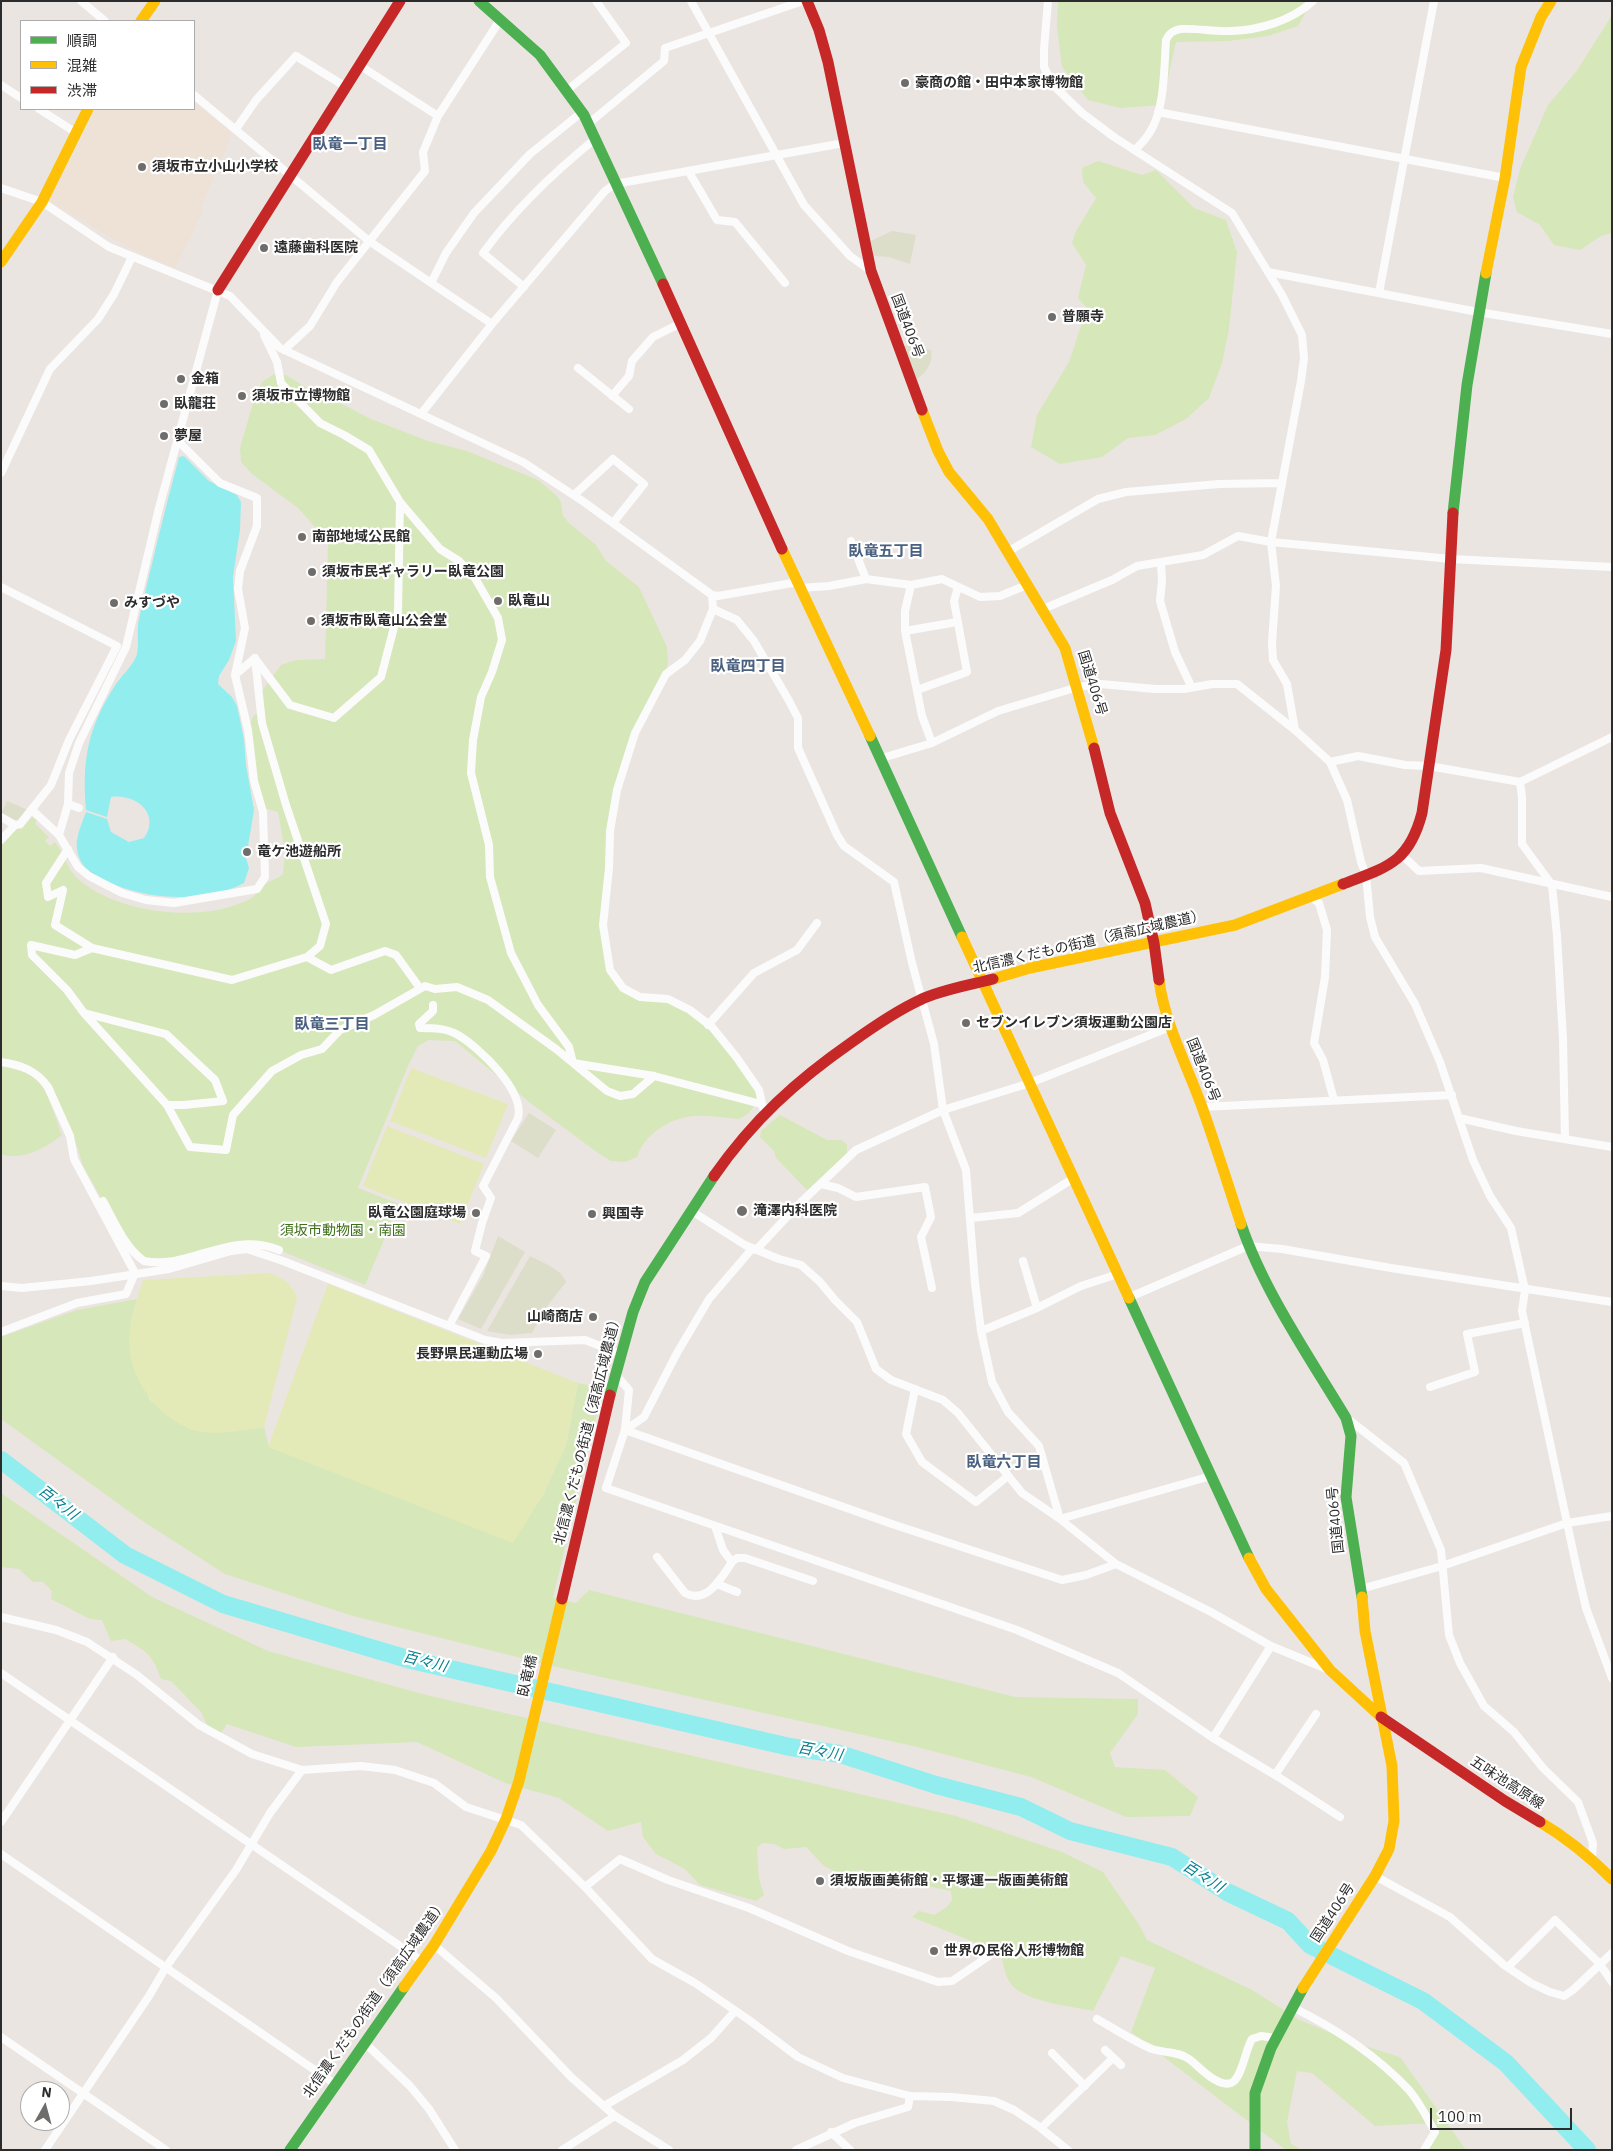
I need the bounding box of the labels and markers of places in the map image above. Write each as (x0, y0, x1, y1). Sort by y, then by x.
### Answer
place label: 豪商の館・田中本家博物館 (915, 75, 1083, 91)
marker: 豪商の館・田中本家博物館 (899, 77, 911, 89)
place label: 須坂市立小山小学校 (152, 159, 278, 175)
marker: 須坂市立小山小学校 (136, 161, 148, 173)
place label: 遠藤歯科医院 (274, 240, 358, 256)
marker: 遠藤歯科医院 (258, 242, 270, 254)
place label: 普願寺 (1062, 309, 1104, 325)
marker: 普願寺 (1046, 311, 1058, 323)
place label: 金箱 (191, 371, 219, 387)
marker: 金箱 (175, 373, 187, 385)
place label: 須坂市立博物館 (252, 388, 350, 404)
marker: 須坂市立博物館 (236, 390, 248, 402)
place label: 臥龍荘 (174, 396, 216, 412)
marker: 臥龍荘 (158, 398, 170, 410)
place label: 夢屋 (174, 428, 202, 444)
marker: 夢屋 (158, 430, 170, 442)
place label: 南部地域公民館 (312, 529, 410, 545)
marker: 南部地域公民館 (296, 531, 308, 543)
place label: 須坂市民ギャラリー臥竜公園 (322, 564, 504, 580)
marker: 須坂市民ギャラリー臥竜公園 (306, 566, 318, 578)
place label: 臥竜山 (508, 593, 550, 609)
place label: みすづや (124, 595, 180, 611)
marker: 臥竜山 (492, 595, 504, 607)
marker: みすづや (108, 597, 120, 609)
place label: 須坂市臥竜山公会堂 (321, 613, 447, 629)
marker: 須坂市臥竜山公会堂 (305, 615, 317, 627)
place label: 竜ケ池遊船所 (257, 844, 341, 860)
marker: 竜ケ池遊船所 (241, 846, 253, 858)
place label: セブンイレブン須坂運動公園店 (976, 1015, 1172, 1031)
marker: セブンイレブン須坂運動公園店 (960, 1017, 972, 1029)
place label: 滝澤内科医院 (753, 1203, 837, 1219)
marker: 滝澤内科医院 (735, 1204, 749, 1218)
place label: 臥竜公園庭球場 (368, 1205, 466, 1221)
place label: 興国寺 (602, 1206, 644, 1222)
marker: 臥竜公園庭球場 (470, 1207, 482, 1219)
marker: 興国寺 (586, 1208, 598, 1220)
place label: 山崎商店 (527, 1309, 583, 1325)
marker: 山崎商店 (587, 1311, 599, 1323)
place label: 長野県民運動広場 (416, 1346, 528, 1362)
marker: 長野県民運動広場 (532, 1348, 544, 1360)
place label: 須坂版画美術館・平塚運一版画美術館 (830, 1873, 1068, 1889)
marker: 須坂版画美術館・平塚運一版画美術館 (814, 1875, 826, 1887)
place label: 世界の民俗人形博物館 (944, 1943, 1084, 1959)
marker: 世界の民俗人形博物館 (928, 1945, 940, 1957)

